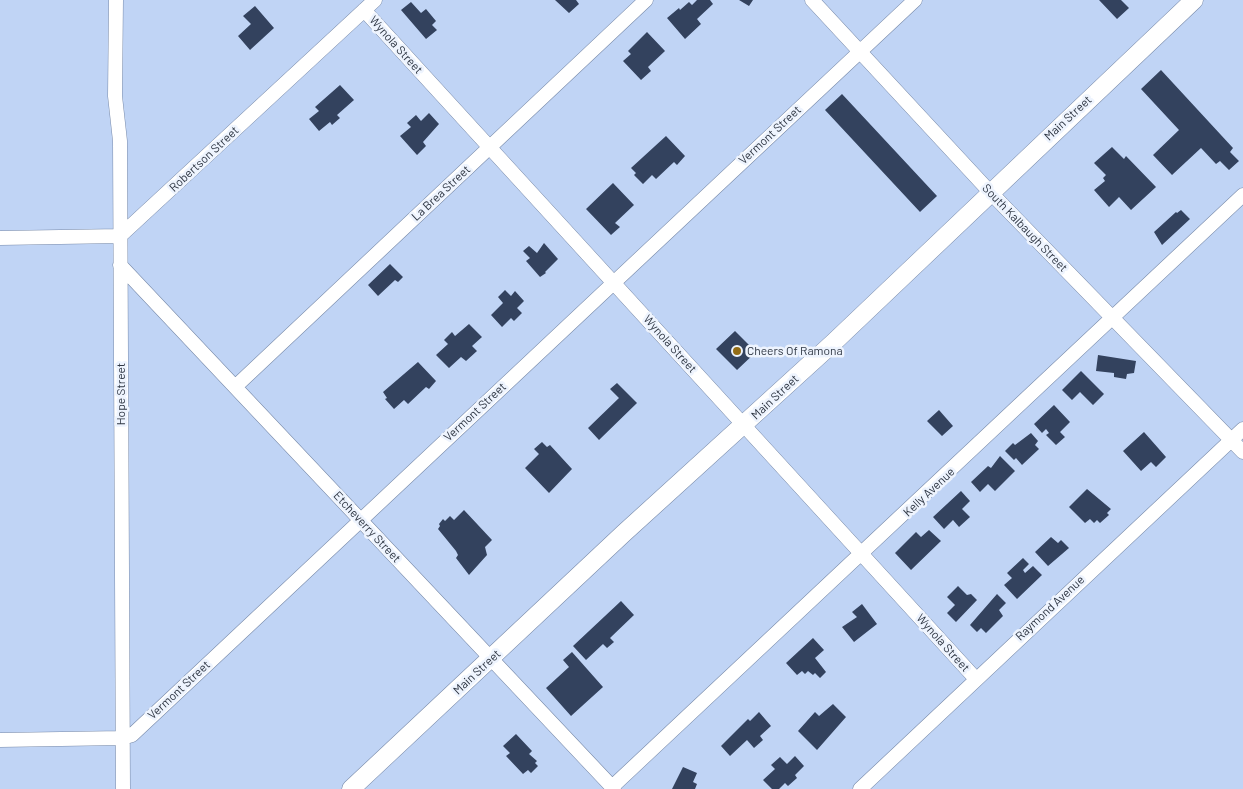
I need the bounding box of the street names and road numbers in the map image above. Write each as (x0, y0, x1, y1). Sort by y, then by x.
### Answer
street label: Wynola Street (366, 13, 426, 77)
street label: Main Street (1041, 92, 1095, 144)
street label: Vermont Street (736, 103, 804, 167)
street label: Robertson Street (166, 123, 242, 195)
street label: La Brea Street (409, 162, 473, 224)
street label: South Kalbaugh Street (979, 181, 1071, 275)
street label: Wynola Street (640, 312, 700, 376)
street label: Hope Street (114, 363, 128, 425)
street label: Main Street (748, 371, 802, 423)
street label: Vermont Street (441, 380, 509, 444)
street label: Kelly Avenue (900, 465, 958, 519)
street label: Etcheverry Street (330, 488, 404, 566)
street label: Raymond Avenue (1013, 572, 1087, 644)
street label: Wynola Street (913, 611, 973, 675)
street label: Main Street (450, 646, 504, 698)
street label: Vermont Street (145, 658, 213, 722)

